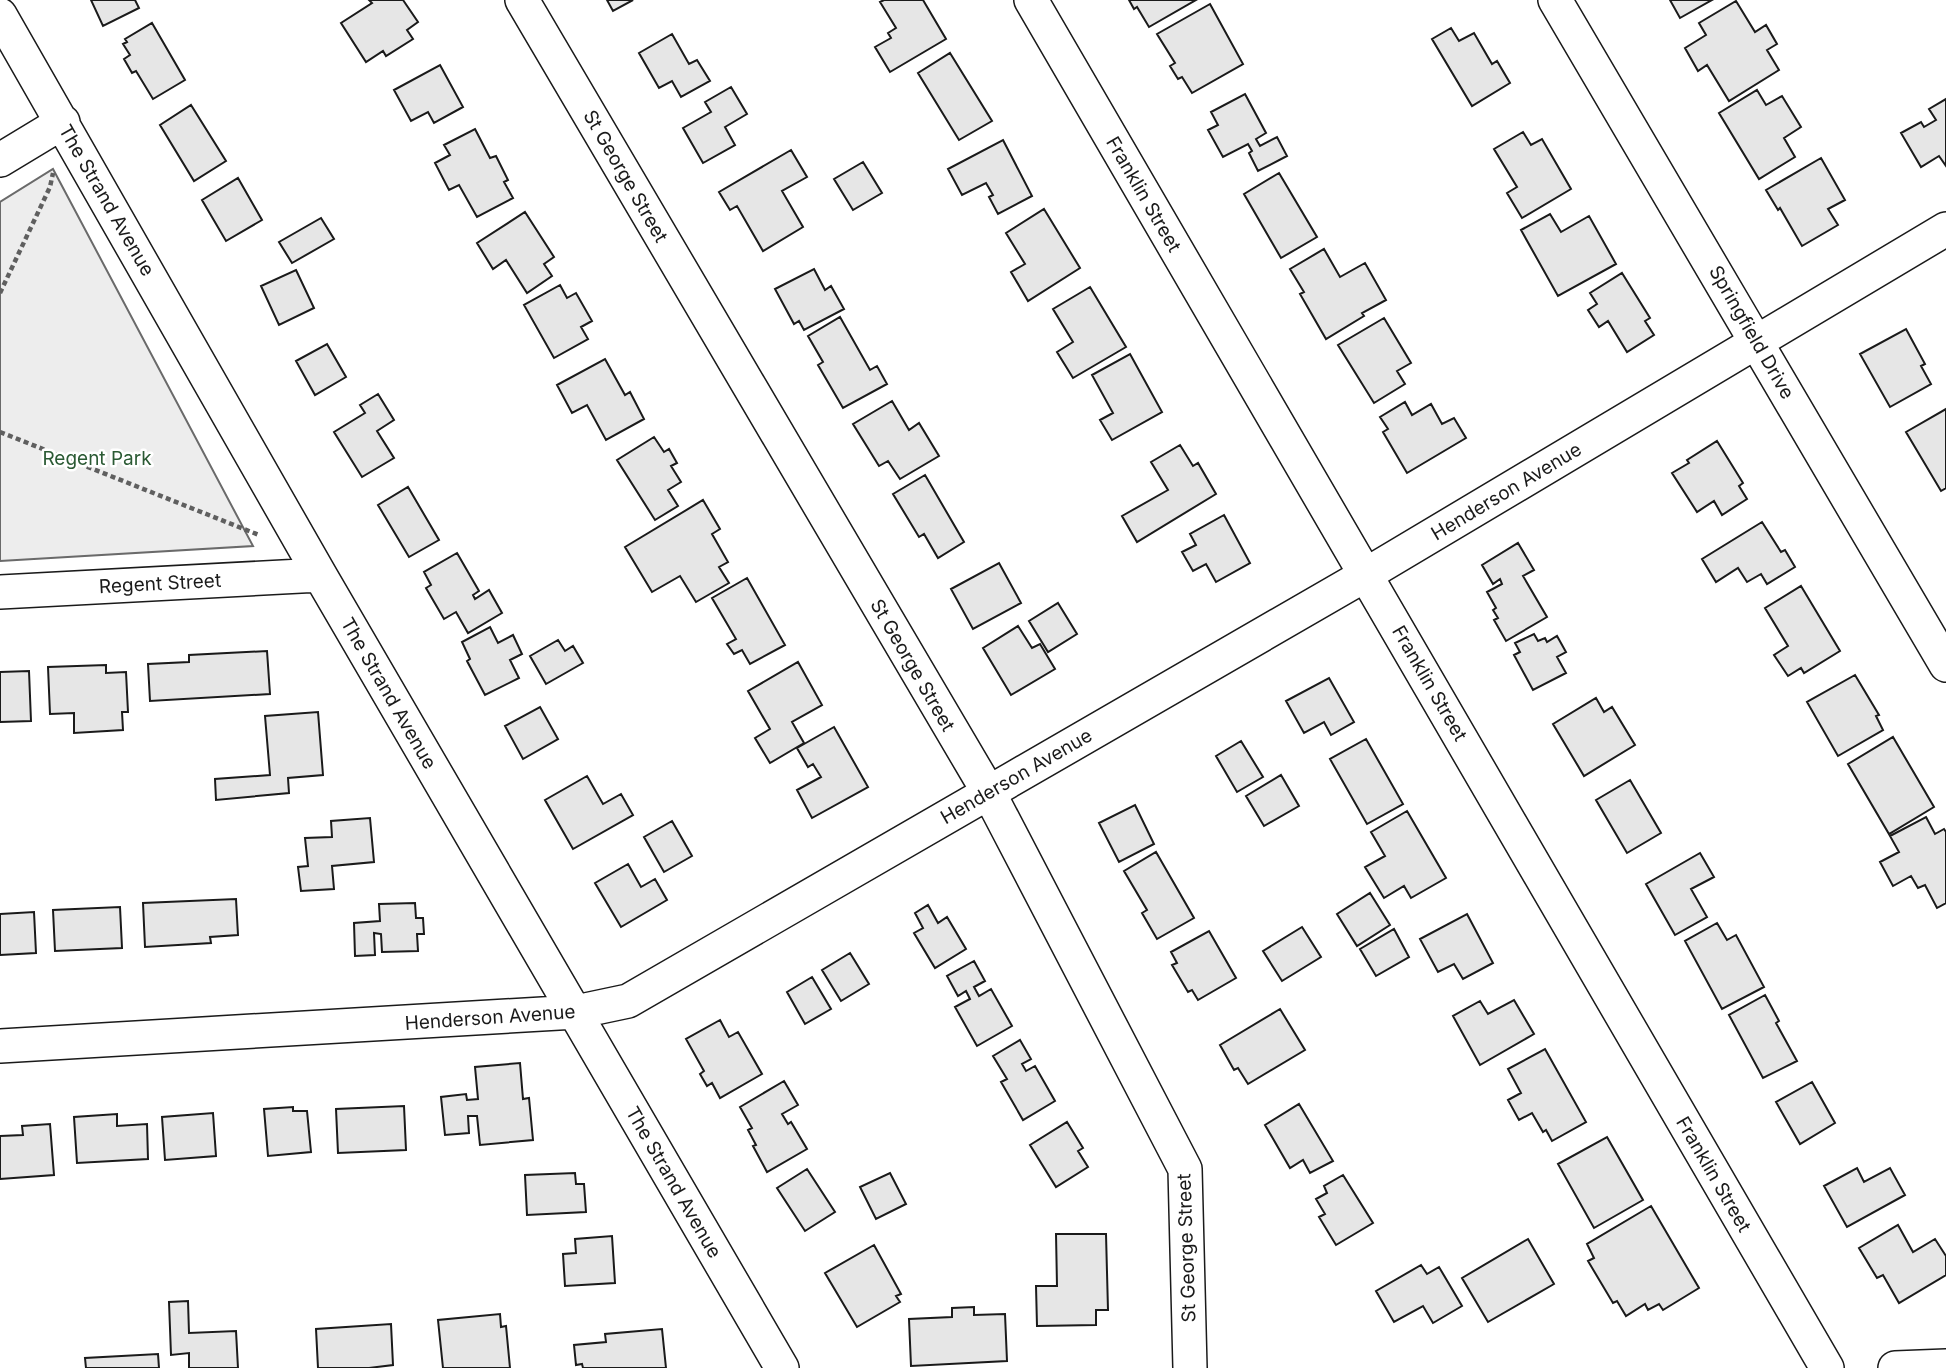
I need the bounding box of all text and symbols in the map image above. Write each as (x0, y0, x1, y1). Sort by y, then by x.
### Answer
street label: St George Street (578, 106, 673, 246)
street label: The Strand Avenue (54, 120, 159, 280)
street label: Franklin Street (1101, 132, 1186, 256)
street label: Springfield Drive (1704, 261, 1799, 403)
street label: Henderson Avenue (1427, 438, 1585, 545)
park label: Regent Park (42, 447, 152, 470)
street label: Regent Street (98, 569, 222, 598)
street label: St George Street (865, 595, 960, 735)
street label: The Strand Avenue (336, 613, 441, 773)
street label: Franklin Street (1387, 621, 1472, 745)
street label: Henderson Avenue (936, 724, 1096, 829)
street label: Henderson Avenue (404, 1000, 576, 1035)
street label: The Strand Avenue (621, 1102, 726, 1262)
street label: Franklin Street (1671, 1112, 1756, 1236)
street label: St George Street (1172, 1173, 1201, 1323)

